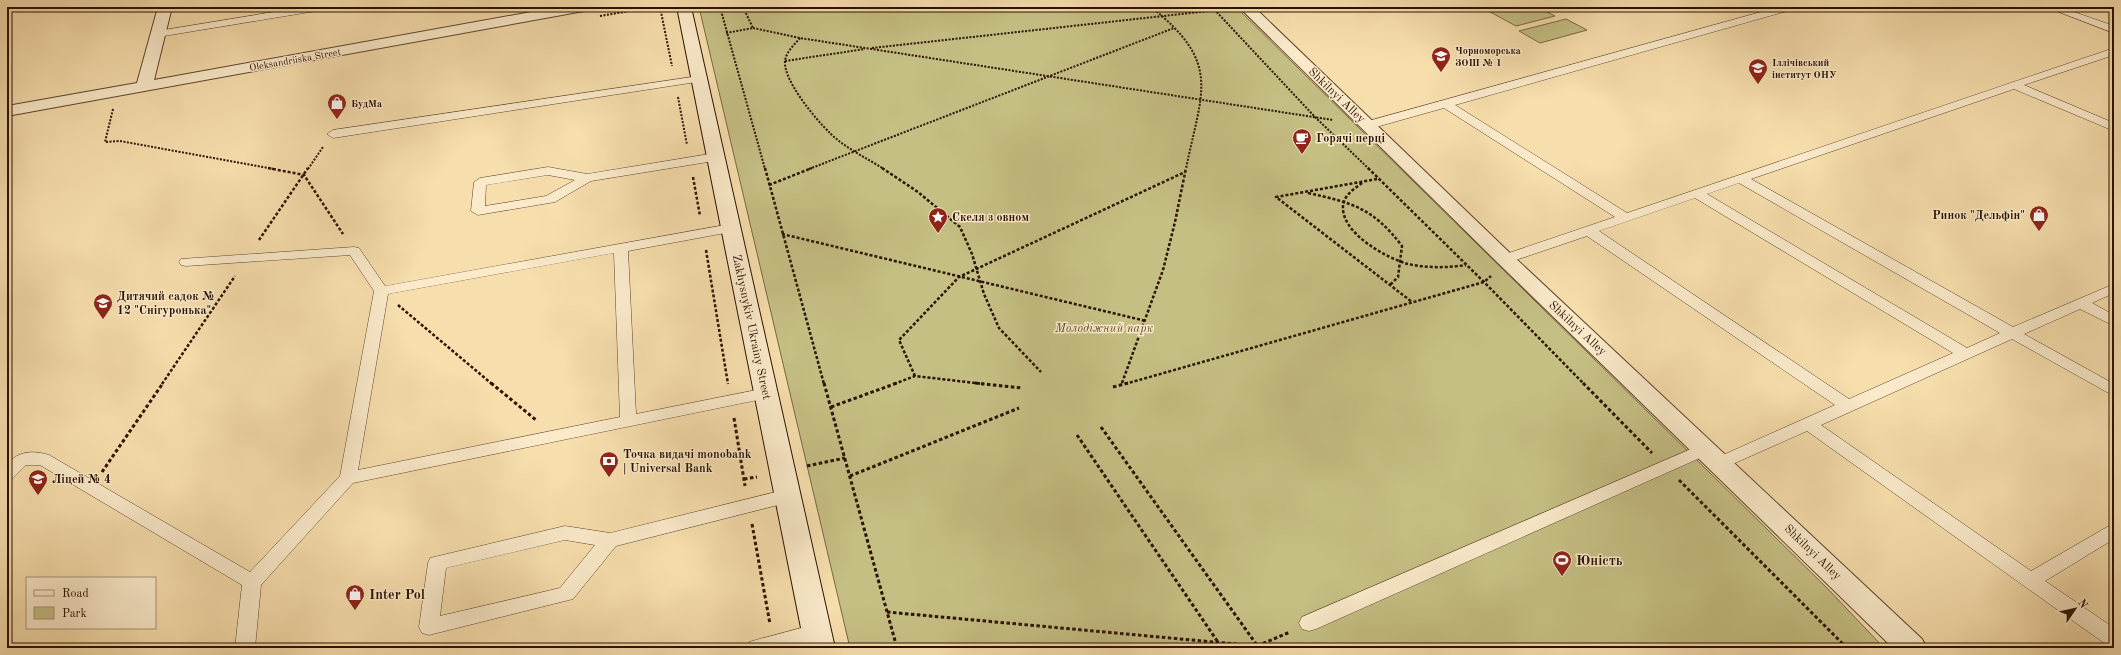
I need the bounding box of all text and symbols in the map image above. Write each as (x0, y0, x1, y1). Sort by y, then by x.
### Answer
school or university icon: Чорноморська ЗОШ № 1 (1430, 45, 1452, 73)
place label: Чорноморська ЗОШ № 1 (1455, 46, 1521, 68)
street label: Oleksandriiska Street (249, 47, 342, 73)
school or university icon: Іллічівський інститут ОНУ (1747, 57, 1769, 85)
place label: Іллічівський інститут ОНУ (1772, 58, 1837, 80)
street label: Shkilnyi Alley (1306, 66, 1367, 126)
shop icon: БудМа (326, 92, 348, 120)
place label: БудМа (351, 99, 382, 109)
cafe icon: Горячі перці (1291, 127, 1313, 155)
place label: Горячі перці (1316, 133, 1385, 145)
shop icon: Ринок "Дельфін" (2028, 204, 2050, 232)
place icon: Скеля з овном (927, 206, 949, 234)
place label: Ринок "Дельфін" (1932, 210, 2025, 222)
place label: Скеля з овном (952, 212, 1029, 224)
street label: Zakhysnykiv Ukrainy Street (730, 254, 772, 401)
place label: Дитячий садок № 12 "Снігуронька" (117, 291, 215, 317)
school or university icon: Дитячий садок № 12 "Снігуронька" (92, 292, 114, 320)
street label: Shkilnyi Alley (1546, 299, 1609, 359)
park label: Молодіжний парк (1054, 323, 1153, 335)
place label: Точка видачі monobank | Universal Bank (623, 449, 752, 475)
bank icon: Точка видачі monobank | Universal Bank (598, 450, 620, 478)
school or university icon: Ліцей № 4 (27, 468, 49, 496)
place label: Ліцей № 4 (52, 474, 111, 486)
street label: Shkilnyi Alley (1782, 523, 1843, 583)
sports icon: Юність (1551, 549, 1573, 577)
place label: Юність (1576, 554, 1623, 568)
legend (26, 577, 156, 629)
shop icon: Inter Pol (344, 583, 366, 611)
text: Road (62, 588, 89, 600)
place label: Inter Pol (369, 588, 425, 602)
north arrow (2055, 589, 2095, 629)
text: N (2075, 598, 2089, 611)
text: Park (62, 608, 87, 620)

